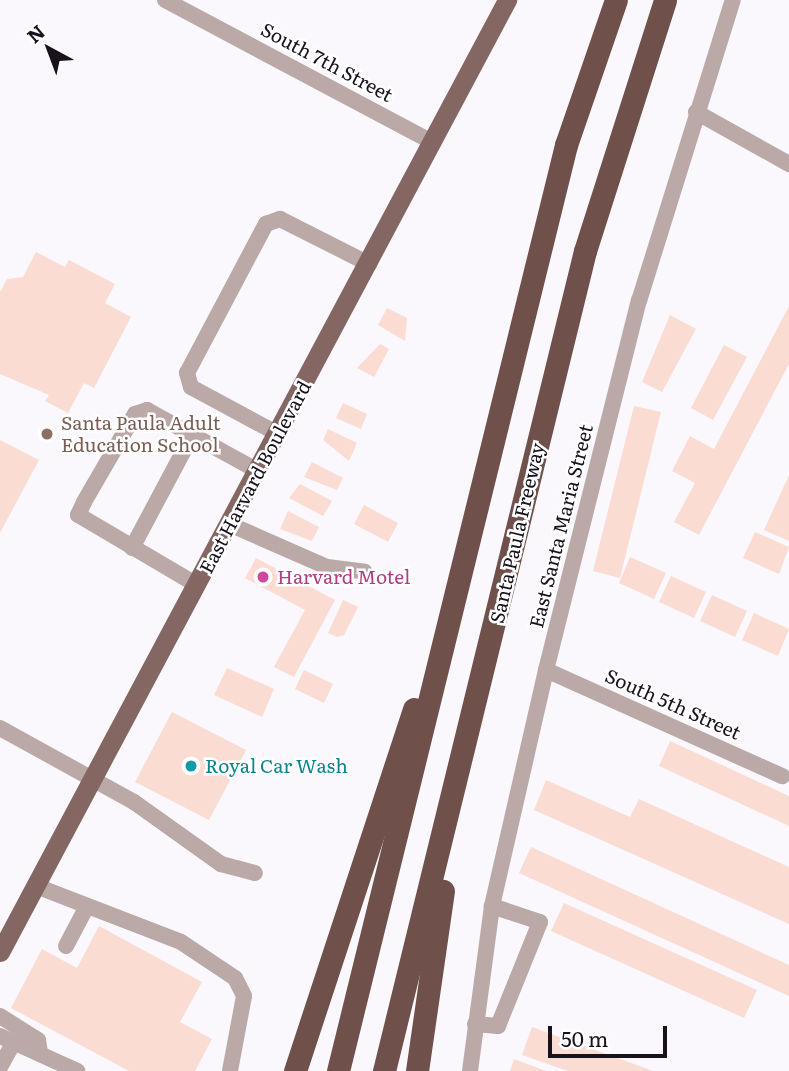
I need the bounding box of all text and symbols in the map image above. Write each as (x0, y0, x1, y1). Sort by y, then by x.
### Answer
north arrow (14, 14, 84, 84)
text: N (20, 17, 50, 49)
street label: South 7th Street (257, 18, 397, 106)
street label: East Harvard Boulevard (194, 377, 316, 577)
place label: Santa Paula Adult Education School (61, 412, 221, 456)
street label: East Santa Maria Street (525, 422, 597, 630)
marker: Santa Paula Adult Education School (39, 426, 55, 442)
street label: Santa Paula Freeway (485, 441, 549, 625)
place label: Harvard Motel (277, 566, 410, 588)
marker: Harvard Motel (255, 569, 271, 585)
street label: South 5th Street (602, 664, 744, 744)
place label: Royal Car Wash (205, 755, 348, 777)
marker: Royal Car Wash (183, 758, 199, 774)
scale bar (551, 1012, 670, 1056)
text: 50 m (561, 1022, 608, 1053)

